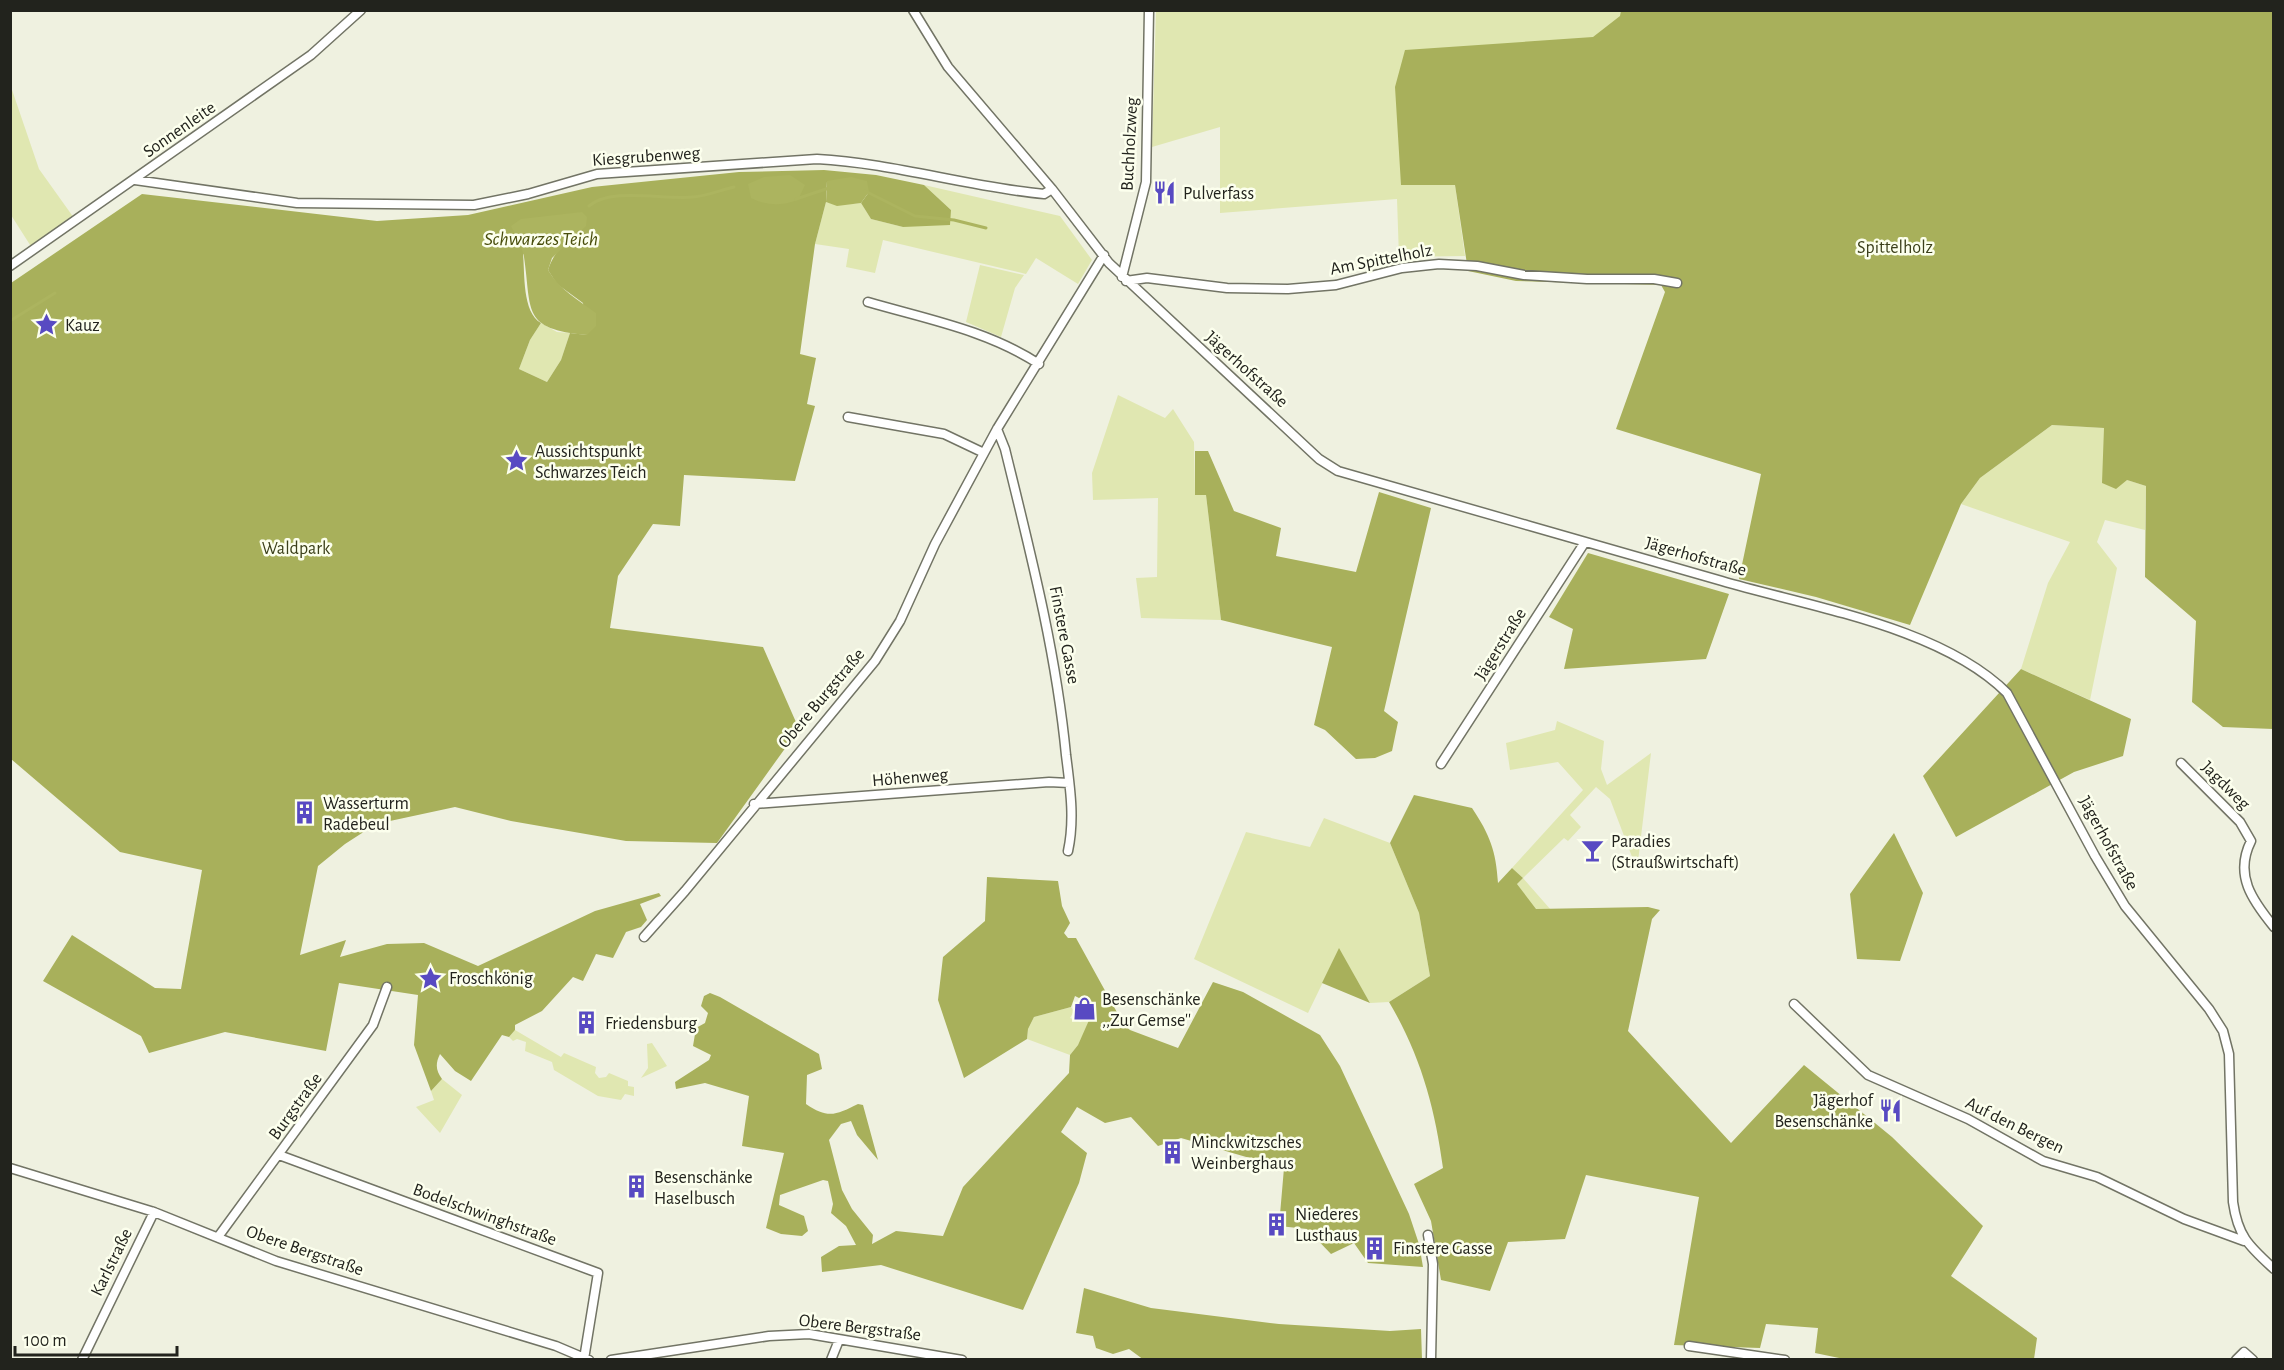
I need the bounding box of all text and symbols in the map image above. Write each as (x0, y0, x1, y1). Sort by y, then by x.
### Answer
street label: Buchholzweg (1119, 96, 1141, 191)
street label: Sonnenleite (140, 98, 219, 161)
street label: Kiesgrubenweg (591, 144, 701, 170)
restaurant icon: Pulverfass (1152, 180, 1178, 206)
place label: Pulverfass (1183, 185, 1254, 203)
water label: Schwarzes Teich (484, 229, 598, 249)
park label: Spittelholz (1857, 239, 1933, 257)
street label: Am Spittelholz (1329, 241, 1434, 279)
place icon: Kauz (34, 312, 60, 338)
place label: Kauz (65, 317, 100, 335)
street label: Jägerhofstraße (1202, 328, 1291, 411)
place label: Aussichtspunkt Schwarzes Teich (535, 443, 647, 482)
place icon: Aussichtspunkt Schwarzes Teich (504, 448, 530, 474)
street label: Jägerhofstraße (1643, 534, 1748, 580)
park label: Waldpark (262, 540, 331, 558)
street label: Finstere Gasse (1046, 585, 1082, 686)
street label: Jägerstraße (1472, 605, 1530, 684)
street label: Obere Burgstraße (775, 645, 868, 752)
street label: Jagdweg (2198, 758, 2253, 814)
street label: Höhenweg (871, 766, 949, 790)
street label: Jägerhofstraße (2075, 793, 2141, 893)
place label: Wasserturm Radebeul (323, 795, 409, 834)
building icon: Wasserturm Radebeul (292, 800, 318, 826)
place label: Paradies (Straußwirtschaft) (1611, 833, 1740, 872)
bar icon: Paradies (Straußwirtschaft) (1580, 838, 1606, 864)
place icon: Froschkönig (418, 965, 444, 991)
place label: Froschkönig (449, 970, 533, 988)
place label: Besenschänke ,,Zur Gemse'' (1102, 991, 1201, 1030)
shop icon: Besenschänke ,,Zur Gemse'' (1071, 996, 1097, 1022)
building icon: Friedensburg (574, 1010, 600, 1036)
place label: Friedensburg (605, 1015, 697, 1033)
street label: Burgstraße (266, 1070, 326, 1143)
place label: Jägerhof Besenschänke (1774, 1092, 1875, 1131)
street label: Auf den Bergen (1962, 1094, 2067, 1158)
restaurant icon: Jägerhof Besenschänke (1878, 1097, 1904, 1123)
place label: Minckwitzsches Weinberghaus (1191, 1134, 1302, 1173)
building icon: Minckwitzsches Weinberghaus (1160, 1139, 1186, 1165)
place label: Besenschänke Haselbusch (654, 1169, 753, 1208)
building icon: Besenschänke Haselbusch (623, 1174, 649, 1200)
street label: Bodelschwinghstraße (410, 1181, 559, 1249)
place label: Niederes Lusthaus (1295, 1206, 1358, 1245)
building icon: Niederes Lusthaus (1264, 1211, 1290, 1237)
street label: Obere Bergstraße (244, 1222, 366, 1279)
street label: Karlstraße (88, 1226, 136, 1299)
building icon: Finstere Gasse (1362, 1235, 1388, 1261)
place label: Finstere Gasse (1393, 1240, 1493, 1258)
street label: Obere Bergstraße (798, 1312, 922, 1344)
scale bar (15, 1319, 177, 1357)
text: 100 m (24, 1332, 67, 1350)

